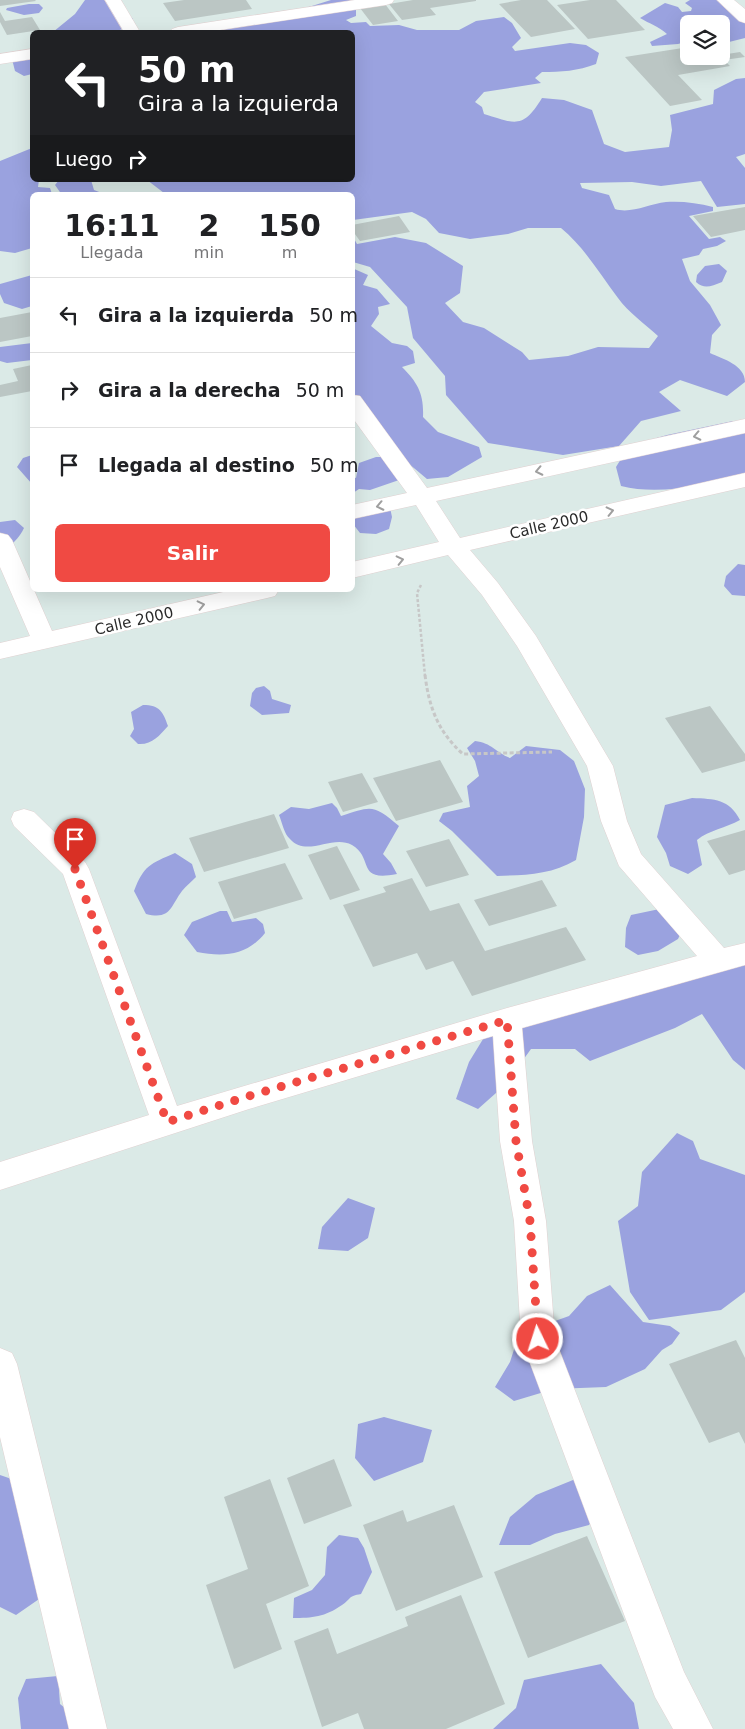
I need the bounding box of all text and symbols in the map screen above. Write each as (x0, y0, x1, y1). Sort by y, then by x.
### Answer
map controls (680, 15, 730, 65)
button: layers (680, 15, 730, 65)
icon: left (55, 50, 120, 115)
text: 50 m (138, 50, 235, 90)
text: Gira a la izquierda (138, 91, 339, 116)
icon: right (123, 145, 151, 173)
text: Luego (55, 148, 113, 170)
text: 16:11 (64, 208, 160, 243)
text: 2 (198, 208, 219, 243)
text: 150 (258, 208, 321, 243)
text: Llegada (80, 243, 143, 262)
text: min (194, 243, 224, 262)
text: m (282, 243, 297, 262)
icon: left (55, 301, 83, 329)
text: Gira a la izquierda (98, 304, 294, 326)
text: 50 m (309, 304, 358, 326)
icon: right (55, 376, 83, 404)
text: Gira a la derecha (98, 379, 281, 401)
text: 50 m (296, 379, 344, 401)
one-way arrow (693, 431, 702, 441)
icon: arrive (55, 451, 83, 479)
text: Llegada al destino (98, 454, 295, 476)
text: 50 m (310, 454, 359, 476)
one-way arrow (534, 466, 543, 476)
one-way arrow (376, 501, 384, 511)
one-way arrow (605, 506, 614, 517)
street label: Calle 2000 (508, 507, 590, 543)
button: Salir (55, 524, 330, 582)
one-way arrow (396, 555, 404, 566)
one-way arrow (197, 600, 206, 611)
street label: Calle 2000 (93, 603, 175, 639)
pin (54, 818, 96, 869)
icon: arrive (61, 825, 89, 853)
position arrow (511, 1312, 563, 1364)

